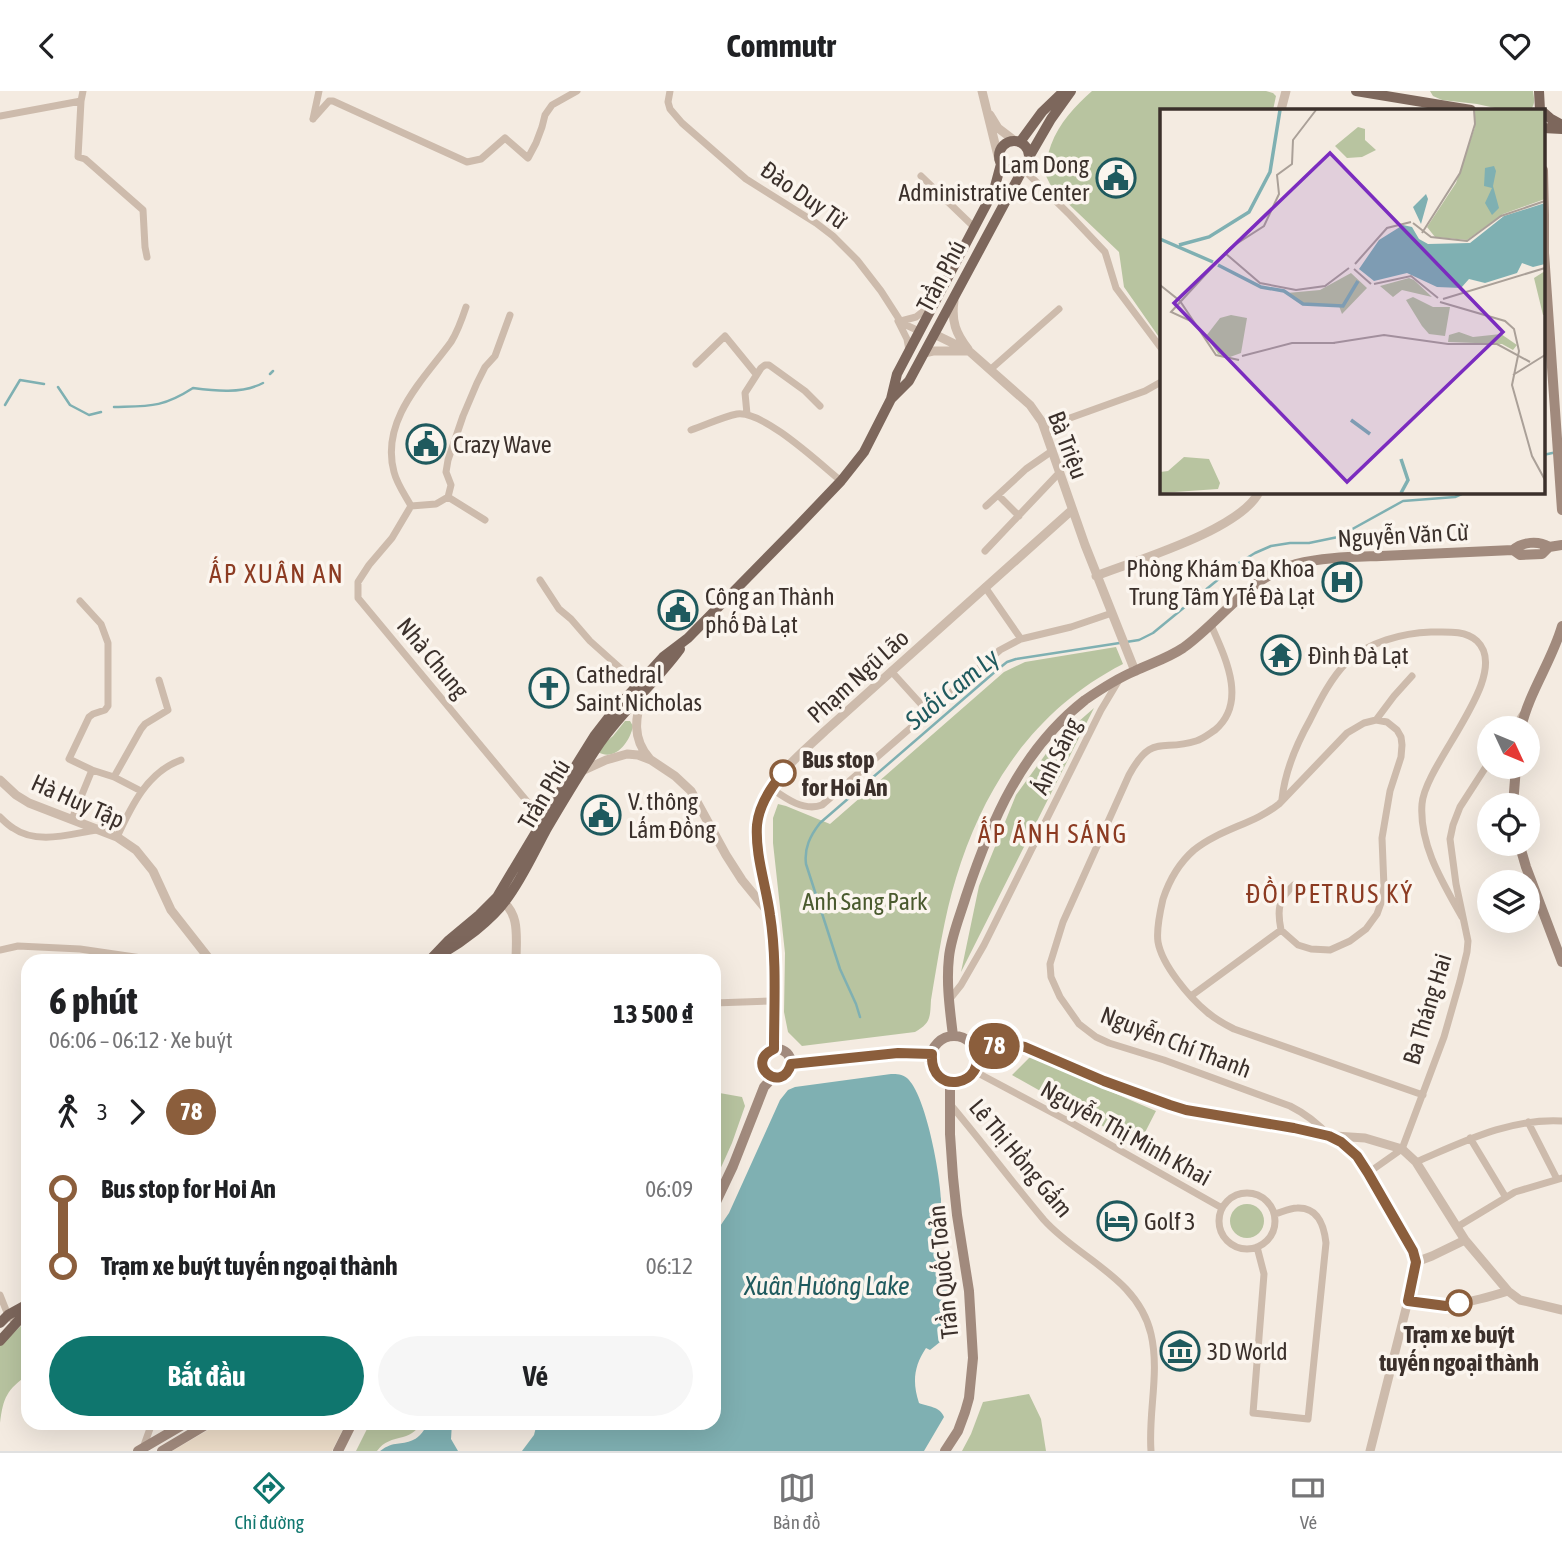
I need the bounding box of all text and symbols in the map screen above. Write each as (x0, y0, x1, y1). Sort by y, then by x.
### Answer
icon: back (28, 27, 66, 65)
text: Commutr (726, 27, 836, 64)
icon: heart (1496, 27, 1534, 65)
inset map (1160, 109, 1544, 493)
place label: Lam Dong Administrative Center (899, 151, 1090, 206)
street label: Đào Duy Từ (756, 156, 852, 234)
public building icon: Lam Dong Administrative Center (1095, 157, 1137, 199)
street label: Trần Phú (911, 236, 971, 316)
street label: Bà Triệu (1043, 407, 1093, 483)
public building icon: Crazy Wave (405, 423, 447, 465)
place label: Crazy Wave (453, 431, 552, 458)
street label: Nguyễn Văn Cừ (1337, 518, 1470, 552)
place label: Phòng Khám Đa Khoa Trung Tâm Y Tế Đà Lạt (1126, 555, 1315, 610)
district label: ẤP XUÂN AN (209, 556, 345, 589)
hospital icon: Phòng Khám Đa Khoa Trung Tâm Y Tế Đà Lạt (1321, 561, 1363, 603)
place label: Công an Thành phố Đà Lạt (705, 583, 835, 638)
public building icon: Công an Thành phố Đà Lạt (657, 589, 699, 631)
street label: Nhà Chung (392, 612, 475, 704)
street label: Phạm Ngũ Lão (802, 624, 914, 728)
temple icon: Đình Đà Lạt (1260, 634, 1302, 676)
water label: Suối Cam Ly (899, 642, 1005, 736)
place label: Đình Đà Lạt (1308, 642, 1409, 669)
place label: Cathedral Saint Nicholas (576, 661, 702, 716)
church icon: Cathedral Saint Nicholas (528, 667, 570, 709)
street label: Ánh Sáng (1026, 713, 1086, 799)
north arrow (1477, 716, 1540, 779)
map controls (1477, 716, 1540, 933)
place label: Bus stop for Hoi An (801, 746, 888, 801)
street label: Trần Phú (513, 754, 575, 834)
marker: Bus stop for Hoi An (770, 760, 796, 786)
street label: Hà Huy Tập (28, 769, 128, 833)
place label: V. thông Lấm Đồng (628, 788, 716, 843)
button: locate (1477, 793, 1540, 856)
public building icon: V. thông Lấm Đồng (580, 794, 622, 836)
district label: ẤP ÁNH SÁNG (978, 816, 1128, 849)
button: layers (1477, 870, 1540, 933)
district label: ĐỒI PETRUS KÝ (1246, 876, 1414, 909)
park label: Anh Sang Park (803, 888, 928, 915)
street label: Ba Tháng Hai (1397, 950, 1457, 1068)
text: 6 phút (49, 979, 138, 1022)
text: 13 500 ₫ (613, 999, 693, 1029)
street label: Nguyễn Chí Thanh (1097, 1001, 1255, 1083)
line badge: 78 (962, 1023, 1026, 1069)
text: 06:06 – 06:12 · Xe buýt (49, 1027, 233, 1053)
text: 78 (983, 1032, 1005, 1059)
street label: Nguyễn Thị Minh Khai (1036, 1075, 1216, 1191)
icon: walk (49, 1093, 87, 1131)
icon: forward (118, 1093, 156, 1131)
street label: Lê Thị Hồng Gấm (964, 1094, 1078, 1222)
text: 78 (180, 1098, 202, 1125)
text: 3 (97, 1099, 108, 1125)
text: Bus stop for Hoi An (101, 1174, 276, 1204)
text: 06:09 (645, 1176, 693, 1202)
hotel icon: Golf 3 (1096, 1200, 1138, 1242)
street label: Trần Quốc Toản (923, 1204, 963, 1340)
place label: Golf 3 (1144, 1208, 1196, 1235)
text: Trạm xe buýt tuyến ngoại thành (101, 1251, 398, 1281)
text: 06:12 (646, 1253, 693, 1279)
water label: Xuân Hương Lake (743, 1271, 910, 1301)
marker: Trạm xe buýt tuyến ngoại thành (1446, 1290, 1472, 1316)
place label: Trạm xe buýt tuyến ngoại thành (1378, 1321, 1539, 1376)
museum icon: 3D World (1159, 1330, 1201, 1372)
button: Bắt đầu (49, 1336, 364, 1416)
button: Vé (378, 1336, 693, 1416)
place label: 3D World (1207, 1338, 1288, 1365)
tab: Chỉ đường (234, 1469, 304, 1533)
tab: Bản đồ (773, 1469, 821, 1533)
tab: Vé (1289, 1469, 1327, 1533)

